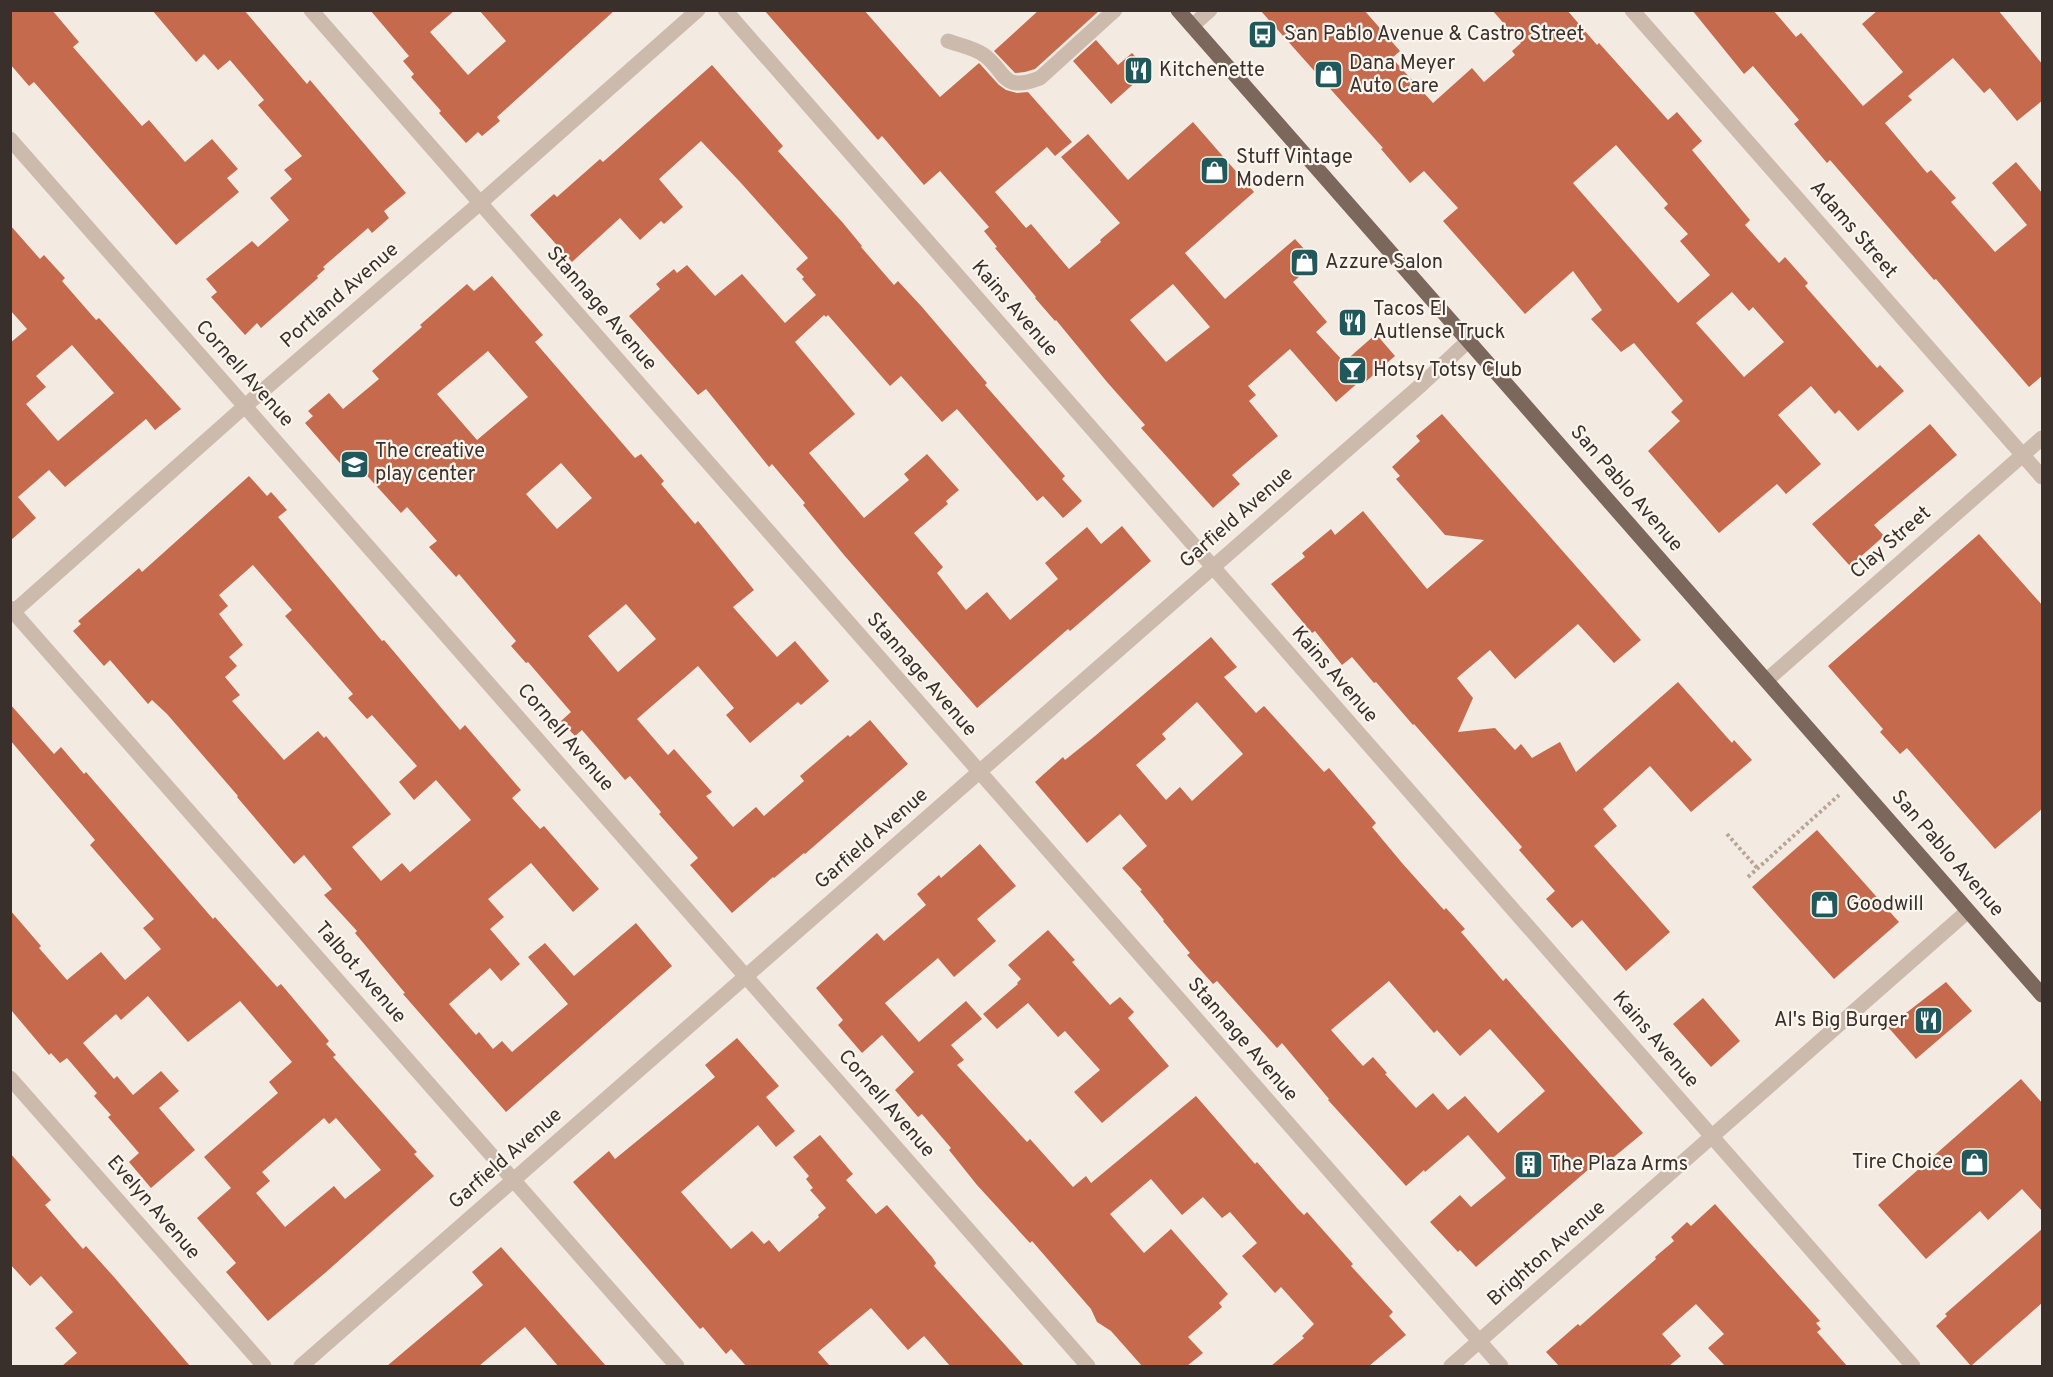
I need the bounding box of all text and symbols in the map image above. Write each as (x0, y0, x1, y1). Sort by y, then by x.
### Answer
bus stop icon: San Pablo Avenue & Castro Street (1247, 19, 1279, 51)
place label: San Pablo Avenue & Castro Street (1284, 22, 1584, 48)
place label: Dana Meyer Auto Care (1349, 51, 1456, 100)
restaurant icon: Kitchenette (1122, 55, 1154, 87)
place label: Kitchenette (1159, 58, 1265, 84)
shop icon: Dana Meyer Auto Care (1312, 59, 1344, 91)
place label: Stuff Vintage Modern (1236, 145, 1353, 194)
shop icon: Stuff Vintage Modern (1199, 154, 1231, 186)
street label: Adams Street (1803, 176, 1903, 284)
street label: Portland Avenue (275, 237, 405, 355)
street label: Stannage Avenue (540, 241, 662, 377)
shop icon: Azzure Salon (1288, 247, 1320, 279)
place label: Azzure Salon (1325, 250, 1443, 276)
street label: Kains Avenue (965, 255, 1063, 363)
place label: Tacos El Autlense Truck (1373, 297, 1505, 346)
restaurant icon: Tacos El Autlense Truck (1336, 306, 1368, 338)
street label: Cornell Avenue (189, 315, 299, 433)
bar icon: Hotsy Totsy Club (1336, 355, 1368, 387)
place label: Hotsy Totsy Club (1373, 358, 1522, 384)
street label: San Pablo Avenue (1564, 420, 1688, 558)
place label: The creative play center (375, 439, 485, 488)
school or university icon: The creative play center (338, 448, 370, 480)
street label: Garfield Avenue (1175, 462, 1299, 574)
street label: Clay Street (1845, 501, 1937, 585)
street label: Stannage Avenue (860, 607, 982, 743)
street label: Kains Avenue (1285, 621, 1383, 729)
street label: Cornell Avenue (511, 678, 619, 798)
street label: Garfield Avenue (810, 783, 934, 895)
street label: San Pablo Avenue (1885, 785, 2009, 923)
shop icon: Goodwill (1809, 889, 1841, 921)
place label: Goodwill (1846, 892, 1924, 918)
street label: Talbot Avenue (309, 917, 411, 1029)
street label: Stannage Avenue (1181, 972, 1303, 1108)
street label: Kains Avenue (1606, 986, 1704, 1094)
restaurant icon: Al's Big Burger (1912, 1005, 1944, 1037)
place label: Al's Big Burger (1774, 1008, 1907, 1034)
street label: Cornell Avenue (832, 1044, 940, 1164)
street label: Garfield Avenue (444, 1103, 568, 1215)
shop icon: Tire Choice (1958, 1147, 1990, 1179)
building icon: The Plaza Arms (1512, 1149, 1544, 1181)
street label: Evelyn Avenue (101, 1150, 205, 1266)
place label: Tire Choice (1852, 1150, 1953, 1176)
place label: The Plaza Arms (1549, 1152, 1688, 1178)
street label: Brighton Avenue (1482, 1195, 1612, 1313)

